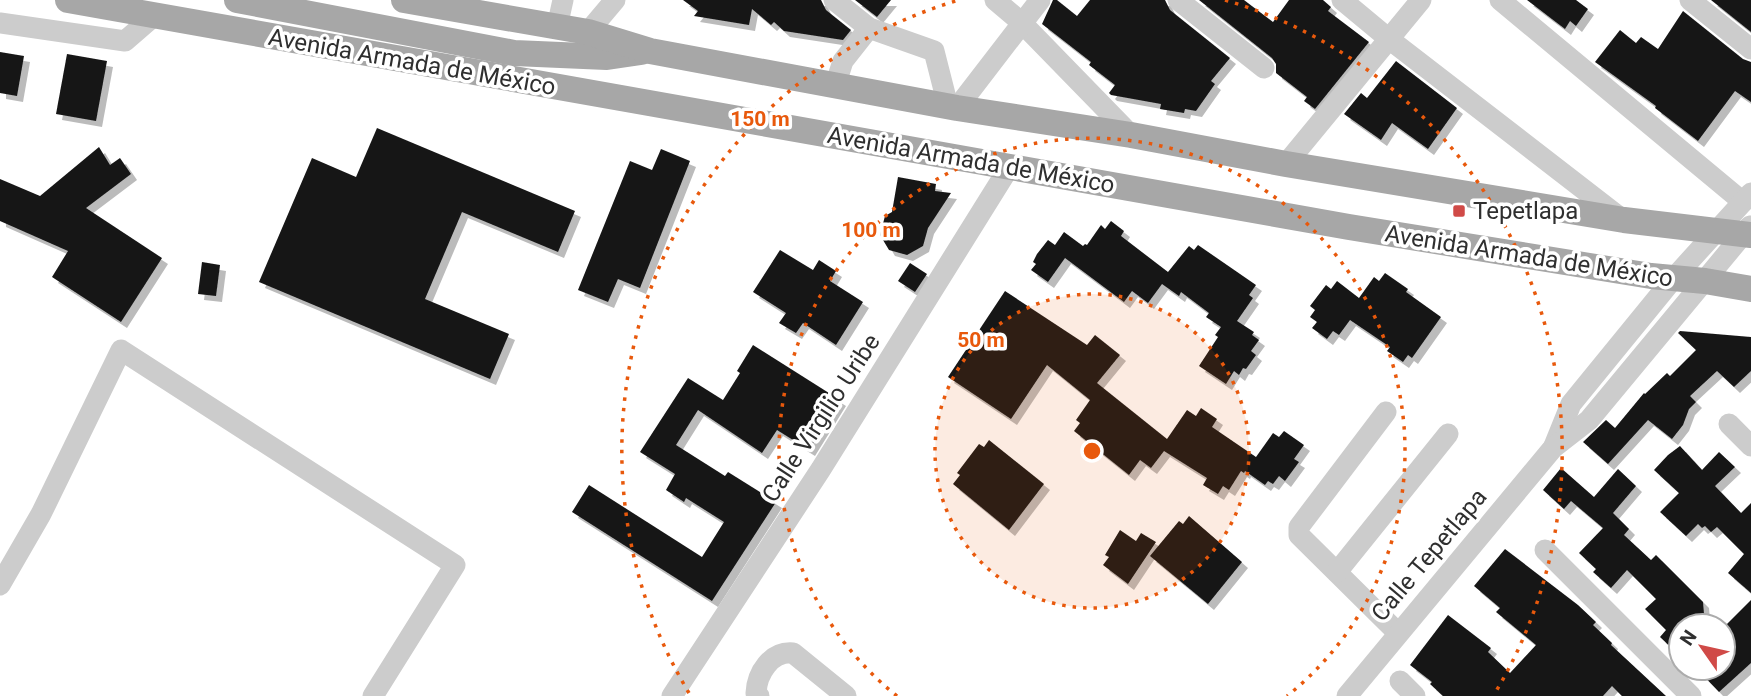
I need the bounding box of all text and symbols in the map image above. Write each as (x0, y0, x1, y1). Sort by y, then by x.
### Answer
street label: Avenida Armada de México (266, 23, 558, 101)
text: 150 m (730, 107, 790, 131)
street label: Avenida Armada de México (825, 121, 1117, 199)
place label: Tepetlapa (1473, 197, 1578, 225)
marker: Tepetlapa (1451, 203, 1467, 219)
text: 100 m (841, 218, 901, 242)
street label: Avenida Armada de México (1383, 219, 1675, 293)
text: 50 m (957, 328, 1005, 352)
street label: Calle Virgilio Uribe (756, 329, 886, 507)
centre of rings (1080, 439, 1104, 463)
street label: Calle Tepetlapa (1366, 483, 1492, 627)
north arrow (1667, 612, 1737, 682)
text: N (1675, 626, 1702, 650)

